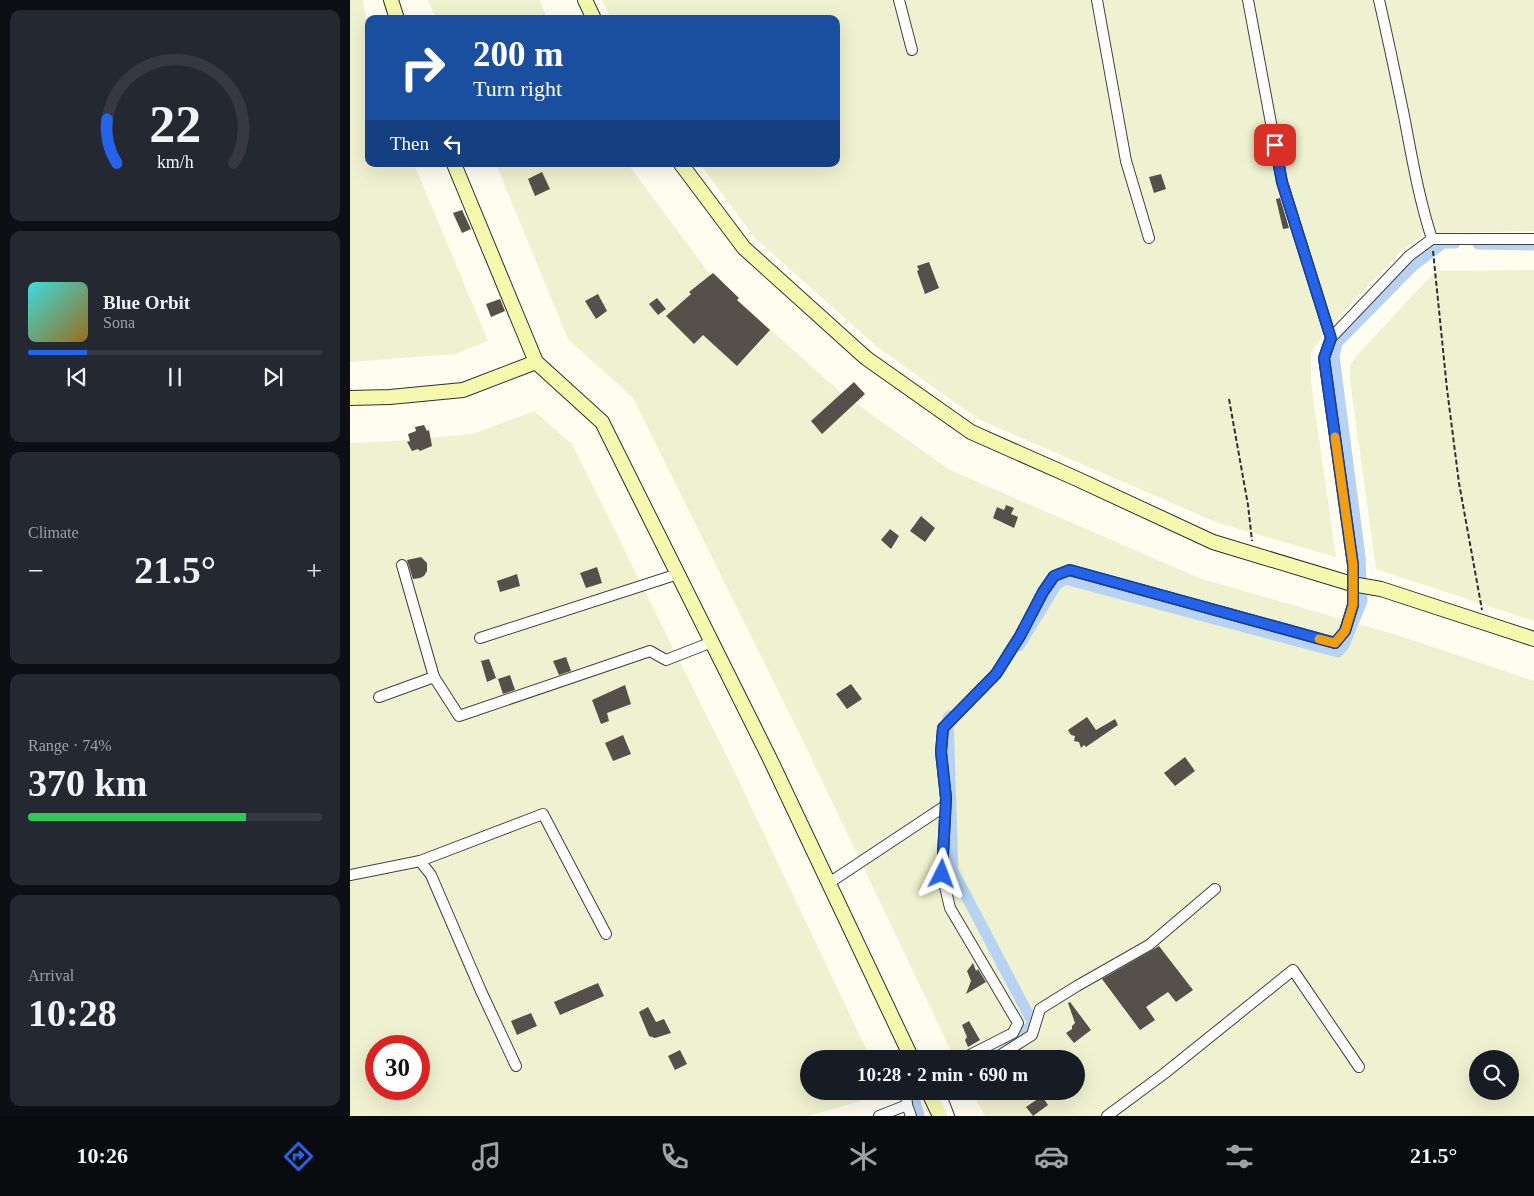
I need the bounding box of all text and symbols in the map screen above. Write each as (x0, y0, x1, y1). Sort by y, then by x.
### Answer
icon: right (390, 35, 455, 100)
text: 200 m (473, 35, 563, 74)
text: Turn right (473, 76, 562, 101)
text: 22 (149, 96, 201, 153)
pin (1254, 124, 1296, 166)
icon: left (439, 130, 467, 158)
icon: arrive (1261, 131, 1289, 159)
text: Then (390, 133, 429, 154)
text: km/h (157, 152, 193, 172)
text: Blue Orbit (103, 292, 190, 313)
text: Sona (103, 314, 135, 331)
icon: previous (63, 363, 91, 391)
icon: pause (161, 363, 189, 391)
icon: next (259, 363, 287, 391)
text: Climate (28, 524, 79, 541)
text: 21.5° (134, 549, 216, 591)
text: − (28, 555, 44, 586)
text: + (306, 555, 322, 586)
text: Range · 74% (28, 737, 112, 754)
text: 370 km (28, 762, 147, 804)
position arrow (915, 847, 967, 899)
text: Arrival (28, 967, 74, 984)
text: 10:28 (28, 992, 117, 1034)
speed limit sign: 30 (365, 1035, 430, 1100)
map controls (1469, 1050, 1519, 1100)
button: search (1469, 1050, 1519, 1100)
text: 10:28 · 2 min · 690 m (857, 1064, 1028, 1085)
icon: directions (281, 1139, 316, 1174)
icon: music (469, 1139, 504, 1174)
icon: phone (657, 1139, 692, 1174)
icon: climate (846, 1139, 881, 1174)
icon: car (1034, 1139, 1069, 1174)
icon: filters (1222, 1139, 1257, 1174)
text: 10:26 (77, 1143, 128, 1168)
text: 21.5° (1410, 1143, 1457, 1168)

